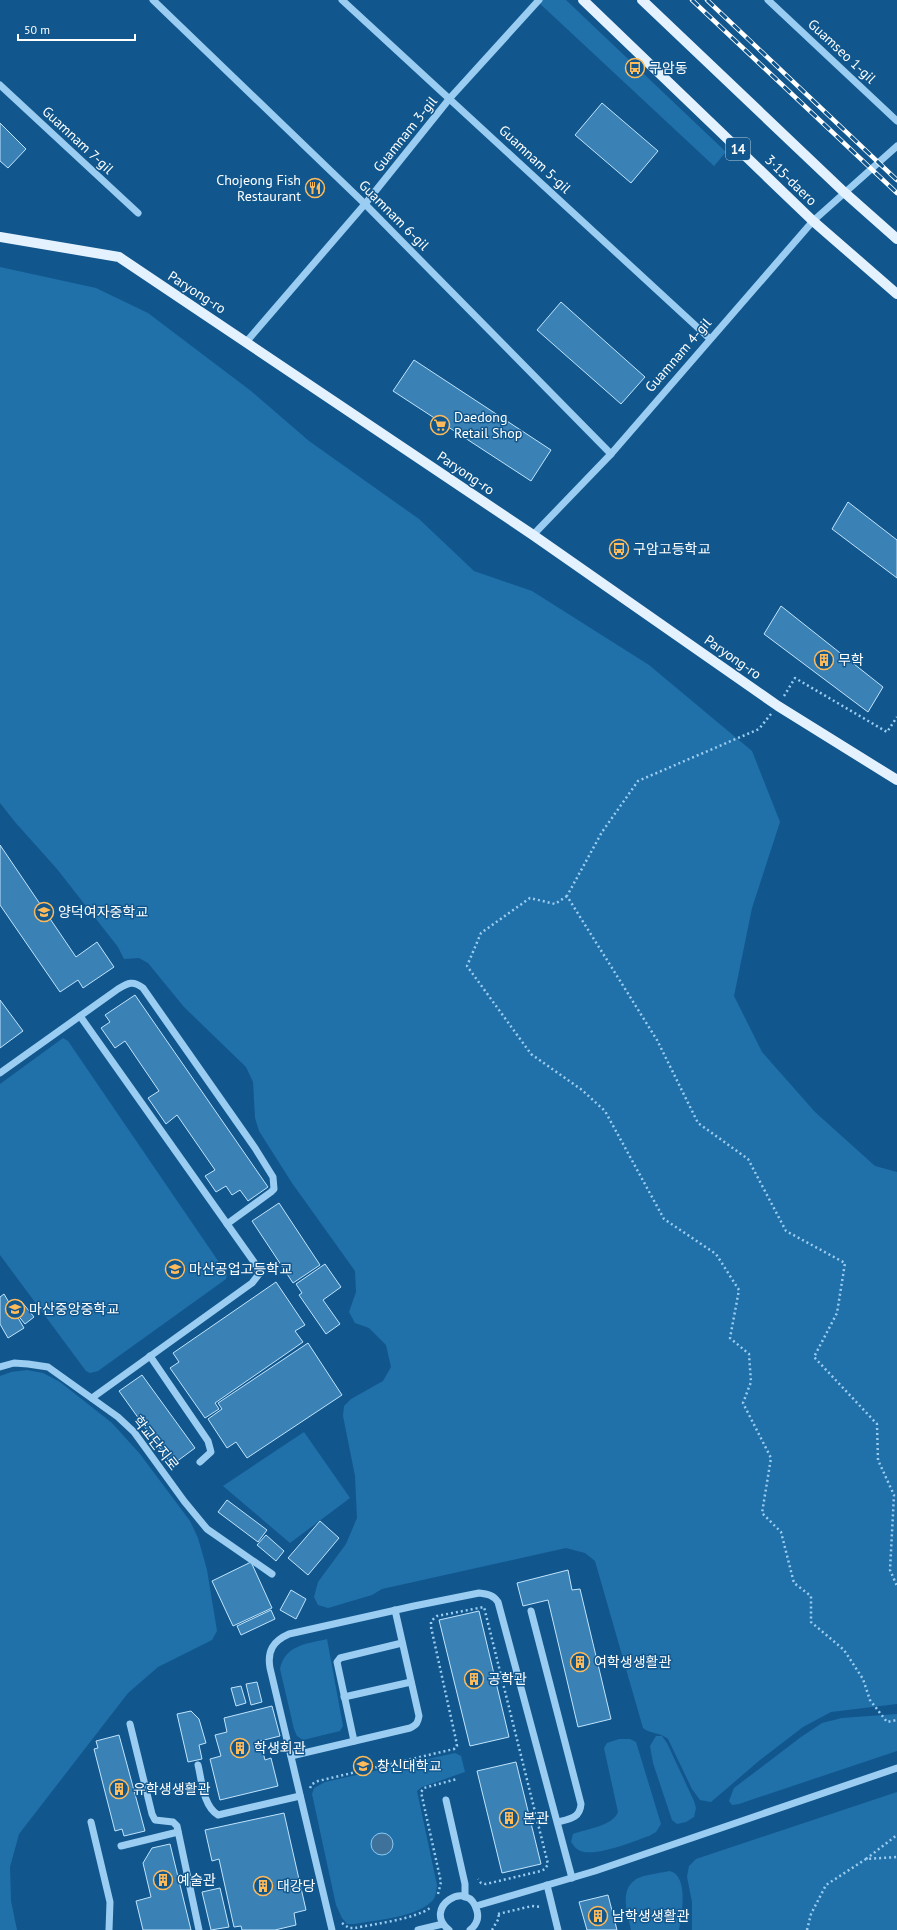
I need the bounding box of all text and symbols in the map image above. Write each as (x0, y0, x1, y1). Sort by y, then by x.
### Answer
street label: Guamseo 1-gil (804, 15, 880, 87)
scale bar (18, 16, 135, 42)
text: 50 m (24, 22, 50, 37)
bus stop icon: 구암동 (624, 57, 646, 79)
place label: 구암동 (649, 59, 688, 77)
street label: Guamnam 3-gil (369, 93, 441, 175)
street label: Guamnam 7-gil (38, 102, 118, 178)
street label: Guamnam 5-gil (495, 121, 575, 197)
road number: 14 (726, 138, 750, 160)
street label: 3·15-daero (761, 151, 821, 209)
place label: Chojeong Fish Restaurant (216, 171, 301, 205)
street label: Guamnam 6-gil (355, 176, 433, 254)
restaurant icon: Chojeong Fish Restaurant (304, 177, 326, 199)
street label: Paryong-ro (165, 267, 229, 317)
street label: Guamnam 4-gil (641, 314, 715, 396)
place label: Daedong Retail Shop (454, 408, 522, 442)
supermarket icon: Daedong Retail Shop (429, 414, 451, 436)
street label: Paryong-ro (434, 447, 498, 499)
bus stop icon: 구암고등학교 (608, 538, 630, 560)
place label: 구암고등학교 (633, 540, 710, 558)
street label: Paryong-ro (701, 631, 765, 683)
building icon: 무학 (813, 649, 835, 671)
place label: 무학 (838, 651, 864, 669)
school or university icon: 양덕여자중학교 (33, 901, 55, 923)
place label: 양덕여자중학교 (58, 903, 148, 921)
school or university icon: 마산공업고등학교 (164, 1258, 186, 1280)
place label: 마산공업고등학교 (189, 1260, 292, 1278)
school or university icon: 마산중앙중학교 (4, 1298, 26, 1320)
place label: 마산중앙중학교 (29, 1300, 119, 1318)
street label: 학교단지로 (129, 1412, 183, 1474)
building icon: 여학생생활관 (569, 1651, 591, 1673)
place label: 여학생생활관 (594, 1653, 671, 1671)
building icon: 공학관 (463, 1668, 485, 1690)
place label: 공학관 (488, 1670, 527, 1688)
building icon: 학생회관 (229, 1737, 251, 1759)
place label: 학생회관 (254, 1739, 306, 1757)
school or university icon: 창신대학교 (352, 1755, 374, 1777)
place label: 창신대학교 (377, 1757, 442, 1775)
building icon: 유학생생활관 (108, 1778, 130, 1800)
place label: 유학생생활관 (133, 1780, 210, 1798)
building icon: 본관 (498, 1807, 520, 1829)
place label: 본관 (523, 1809, 549, 1827)
building icon: 예술관 (152, 1869, 174, 1891)
place label: 예술관 (177, 1871, 216, 1889)
building icon: 대강당 (252, 1875, 274, 1897)
place label: 대강당 (277, 1877, 316, 1895)
building icon: 남학생생활관 (587, 1905, 609, 1927)
place label: 남학생생활관 (612, 1907, 689, 1925)

